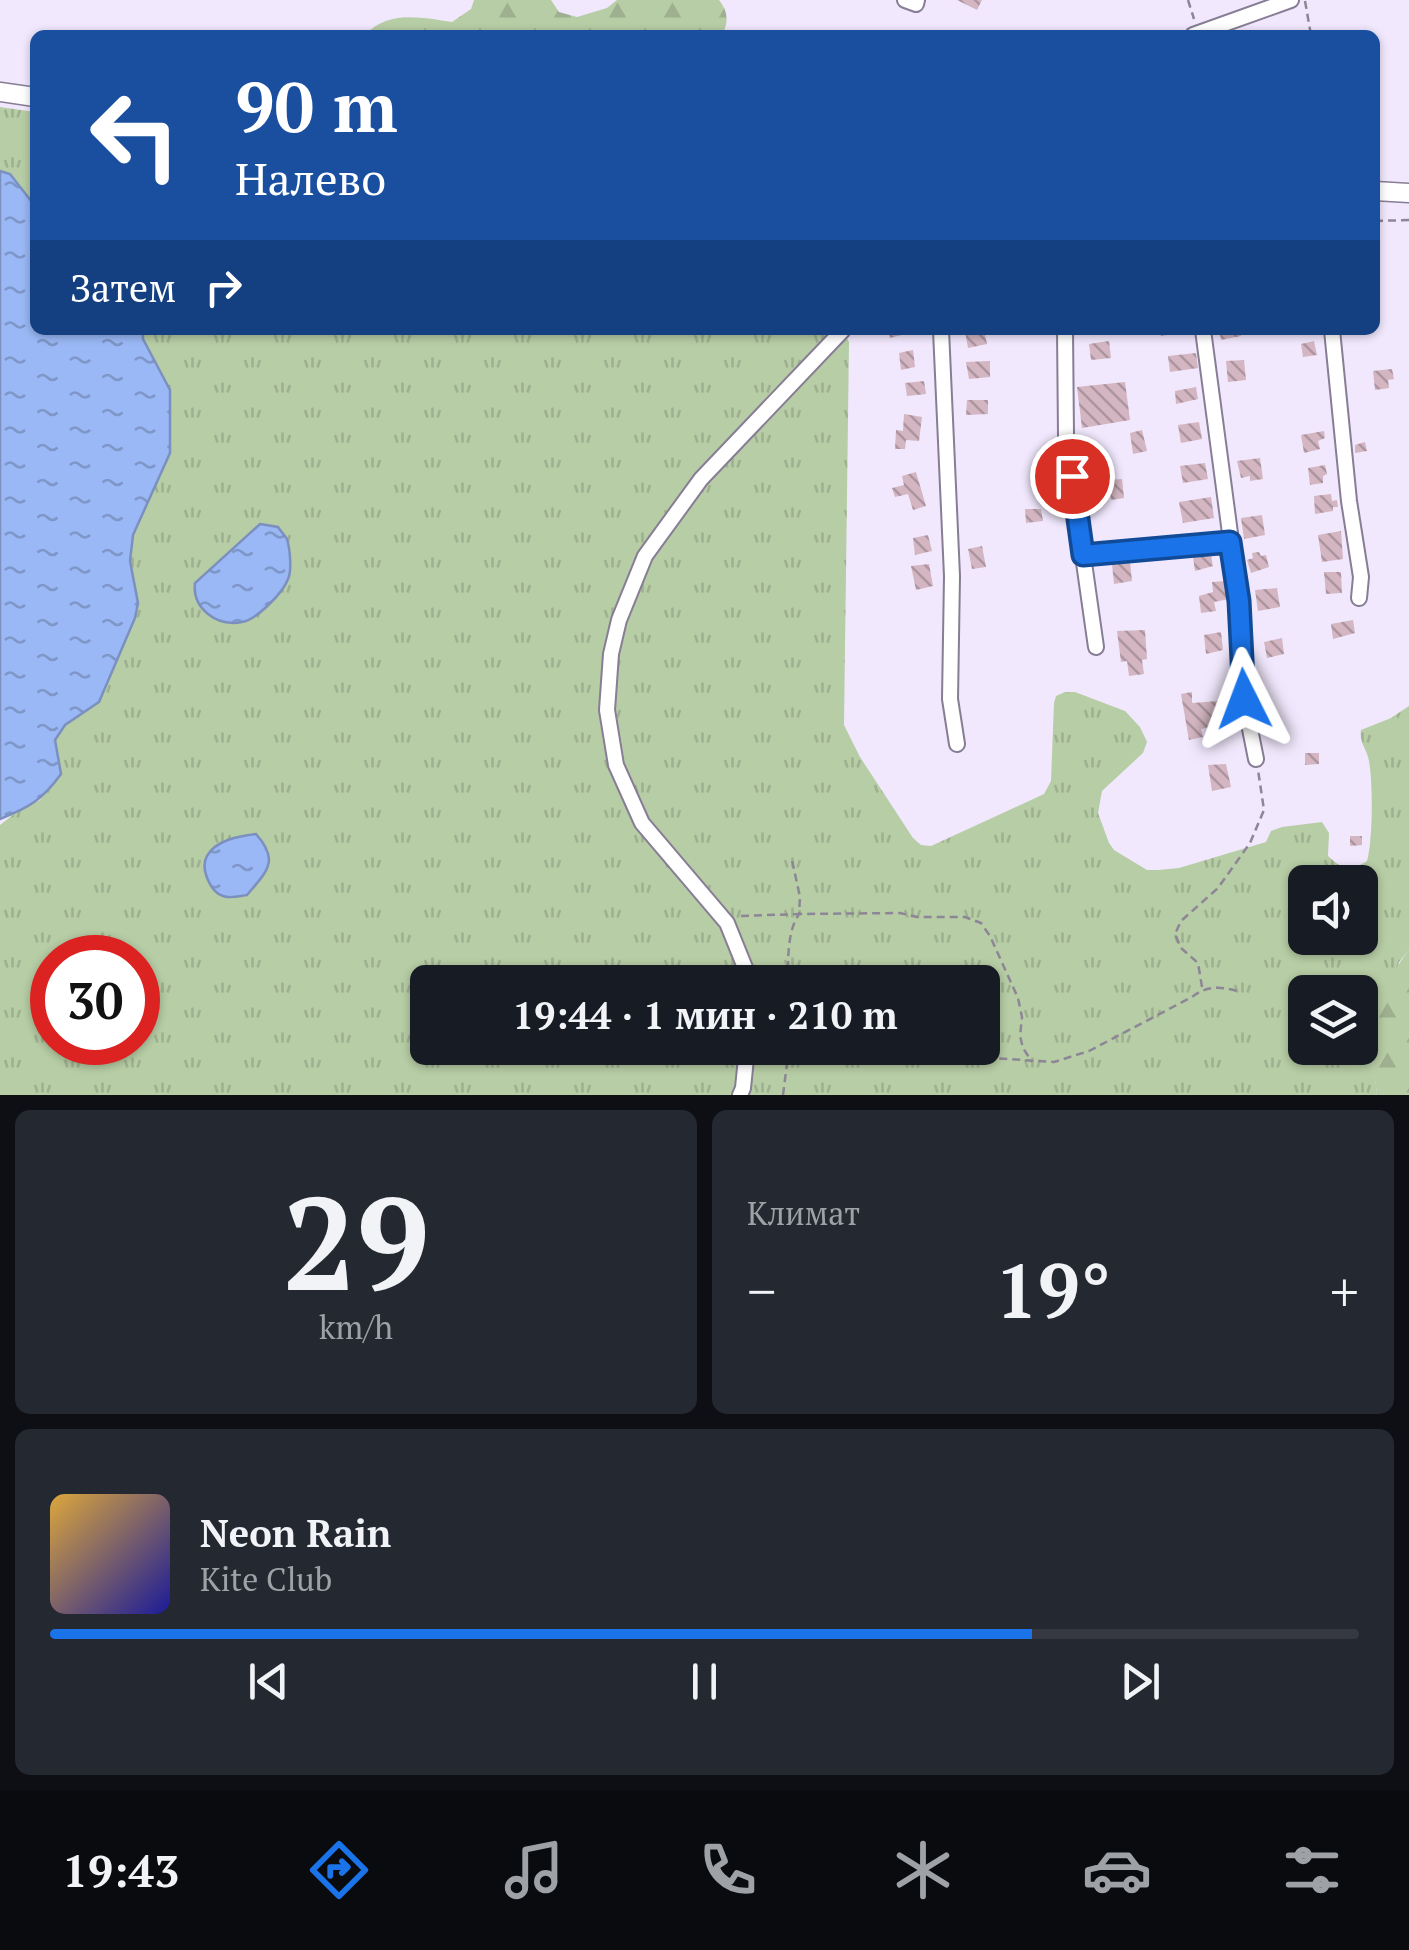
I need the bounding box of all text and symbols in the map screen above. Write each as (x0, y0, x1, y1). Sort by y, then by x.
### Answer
text: 90 m (235, 59, 398, 152)
icon: left (70, 70, 200, 200)
text: Налево (235, 148, 386, 208)
icon: right (196, 260, 251, 315)
text: Затем (70, 263, 176, 313)
pin (1030, 434, 1115, 519)
icon: arrive (1045, 449, 1100, 504)
position arrow (1192, 647, 1296, 751)
map controls (1288, 865, 1378, 1065)
button: sound (1288, 865, 1378, 955)
speed limit sign: 30 (30, 935, 160, 1065)
button: layers (1288, 975, 1378, 1065)
text: 19:44 · 1 мин · 210 m (512, 990, 898, 1040)
text: 29 (283, 1155, 429, 1327)
text: Климат (747, 1192, 860, 1234)
text: 19° (995, 1240, 1111, 1339)
text: − (747, 1254, 776, 1327)
text: + (1330, 1254, 1359, 1327)
text: km/h (319, 1306, 393, 1348)
text: Neon Rain (200, 1508, 391, 1558)
text: Kite Club (200, 1558, 332, 1600)
icon: previous (241, 1654, 296, 1709)
icon: pause (677, 1654, 732, 1709)
icon: next (1113, 1654, 1168, 1709)
icon: directions (304, 1835, 374, 1905)
icon: music (499, 1835, 569, 1905)
icon: phone (693, 1835, 763, 1905)
icon: climate (888, 1835, 958, 1905)
icon: car (1082, 1835, 1152, 1905)
icon: filters (1277, 1835, 1347, 1905)
text: 19:43 (62, 1840, 179, 1900)

